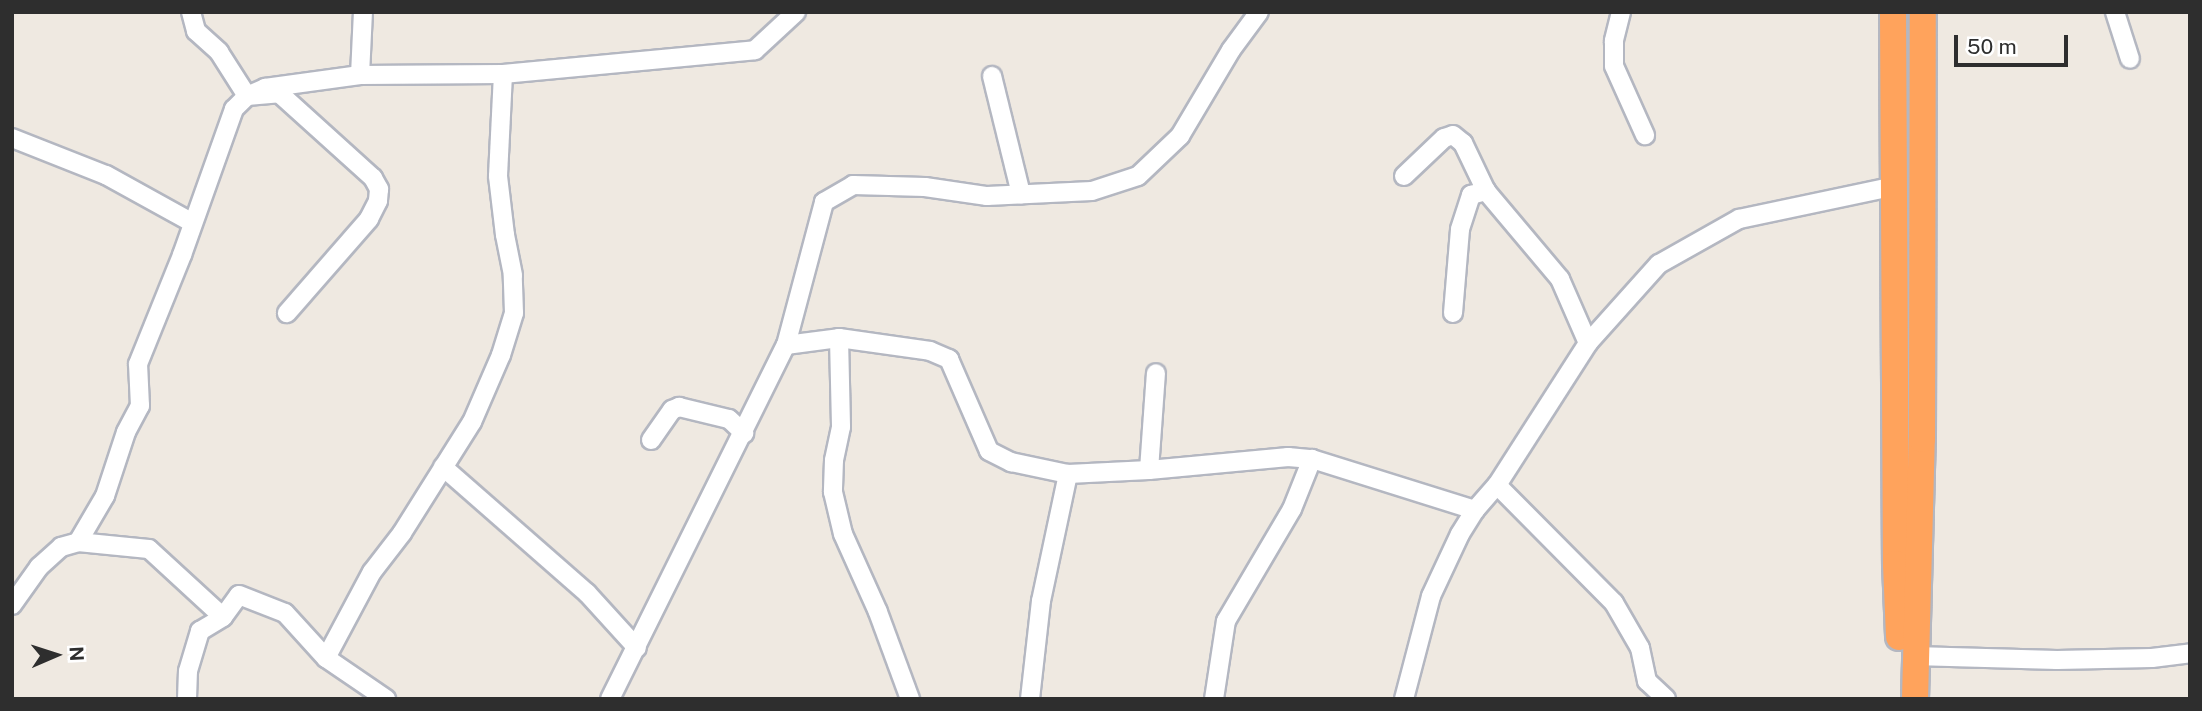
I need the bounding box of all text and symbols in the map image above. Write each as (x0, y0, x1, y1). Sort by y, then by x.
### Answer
scale bar (1957, 21, 2071, 65)
text: 50 m (1967, 34, 2017, 59)
north arrow (21, 620, 91, 690)
text: N (66, 646, 88, 662)

